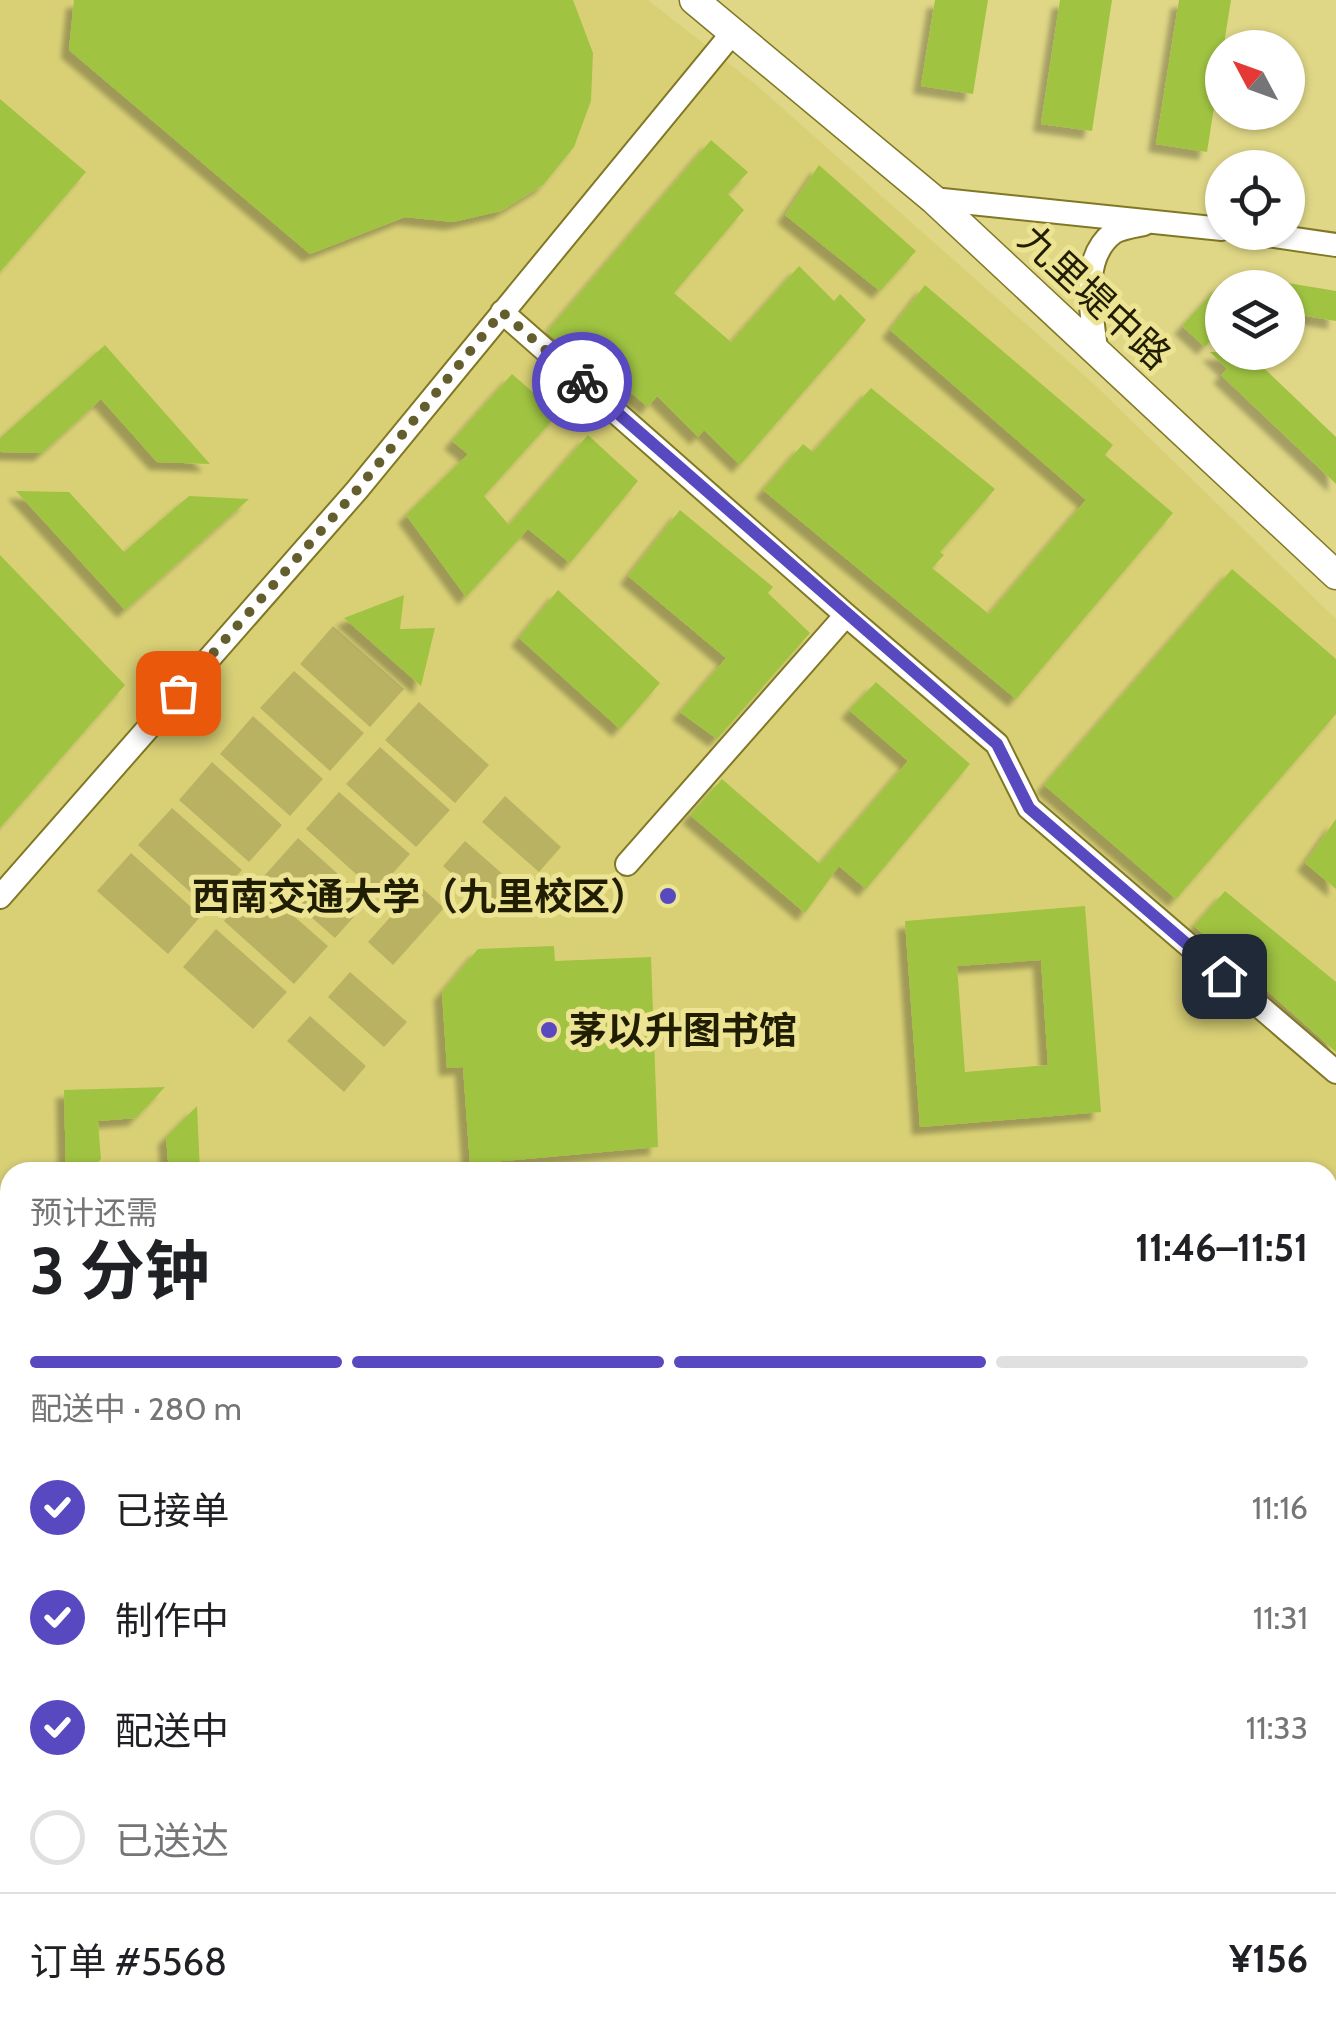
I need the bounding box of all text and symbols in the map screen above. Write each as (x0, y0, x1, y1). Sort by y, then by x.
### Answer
north arrow (1205, 30, 1305, 130)
map controls (1205, 30, 1305, 370)
button: locate (1205, 150, 1305, 250)
street label: 九里堤中路 (1009, 215, 1181, 379)
button: layers (1205, 270, 1305, 370)
courier (532, 332, 632, 432)
icon: bike (555, 355, 610, 410)
pin (136, 651, 221, 736)
icon: bag (151, 666, 206, 721)
place label: 西南交通大学（九里校区） (192, 873, 648, 920)
marker: 西南交通大学（九里校区） (657, 885, 679, 907)
pin (1182, 934, 1267, 1019)
icon: home (1197, 949, 1252, 1004)
place label: 茅以升图书馆 (569, 1007, 797, 1054)
marker: 茅以升图书馆 (538, 1019, 560, 1041)
text: 预计还需 (30, 1193, 158, 1232)
text: 11:46–11:51 (1135, 1224, 1308, 1271)
text: 3 分钟 (30, 1231, 210, 1310)
text: 配送中 · 280 m (30, 1389, 242, 1428)
icon: check (30, 1480, 85, 1535)
text: 已接单 (115, 1487, 229, 1534)
text: 11:16 (1252, 1488, 1308, 1527)
icon: check (30, 1590, 85, 1645)
text: 制作中 (115, 1597, 229, 1644)
text: 11:31 (1253, 1598, 1308, 1637)
icon: check (30, 1700, 85, 1755)
text: 配送中 (115, 1707, 229, 1754)
text: 11:33 (1246, 1708, 1308, 1747)
text: 已送达 (115, 1817, 229, 1864)
text: ¥156 (1229, 1935, 1308, 1982)
text: 订单 #5568 (30, 1938, 227, 1985)

